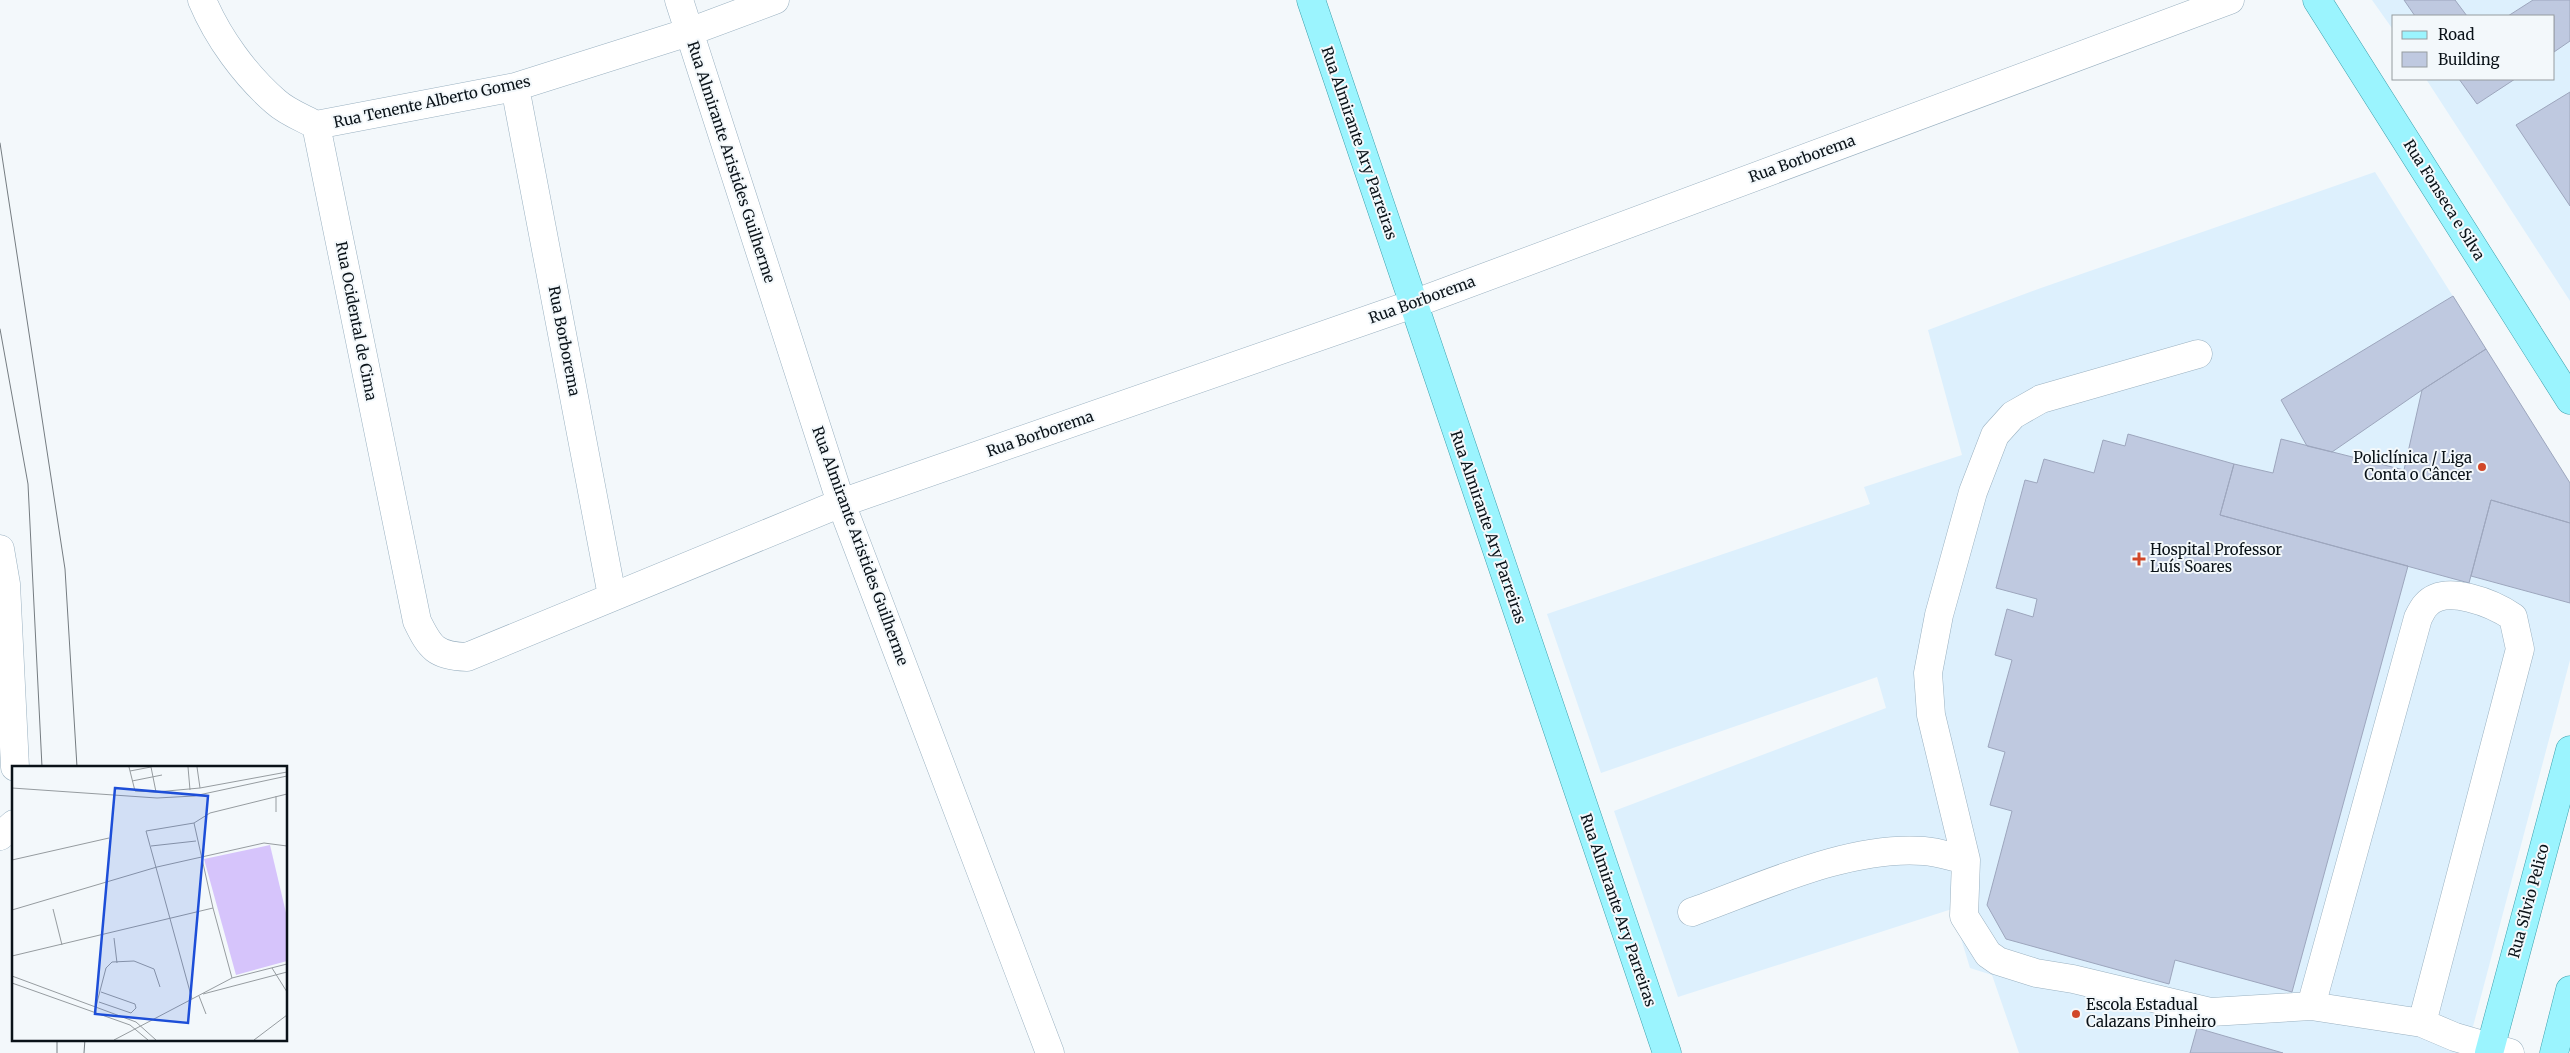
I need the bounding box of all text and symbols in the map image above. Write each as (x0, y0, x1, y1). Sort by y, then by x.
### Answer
legend (2392, 15, 2555, 80)
text: Road (2438, 25, 2474, 44)
street label: Rua Almirante Aristides Guilherme (683, 39, 780, 285)
street label: Rua Almirante Ary Parreiras (1317, 44, 1402, 242)
text: Building (2438, 50, 2500, 69)
street label: Rua Tenente Alberto Gomes (332, 71, 532, 132)
street label: Rua Borborema (1746, 130, 1858, 187)
street label: Rua Fonseca e Silva (2400, 136, 2489, 264)
street label: Rua Ocidental de Cima (332, 240, 381, 402)
street label: Rua Borborema (1366, 271, 1478, 328)
street label: Rua Borborema (544, 284, 585, 398)
street label: Rua Borborema (984, 406, 1096, 461)
street label: Rua Almirante Aristides Guilherme (808, 424, 913, 668)
street label: Rua Almirante Ary Parreiras (1446, 428, 1531, 626)
place label: Policlínica / Liga Conta o Câncer (2353, 448, 2472, 484)
marker: Policlínica / Liga Conta o Câncer (2476, 461, 2488, 473)
place label: Hospital Professor Luís Soares (2150, 540, 2282, 576)
marker: Hospital Professor Luís Soares (2132, 552, 2146, 566)
inset map (12, 766, 288, 1040)
street label: Rua Almirante Ary Parreiras (1576, 811, 1661, 1009)
street label: Rua Sílvio Pelico (2504, 841, 2553, 960)
place label: Escola Estadual Calazans Pinheiro (2086, 995, 2216, 1031)
marker: Escola Estadual Calazans Pinheiro (2070, 1008, 2082, 1020)

